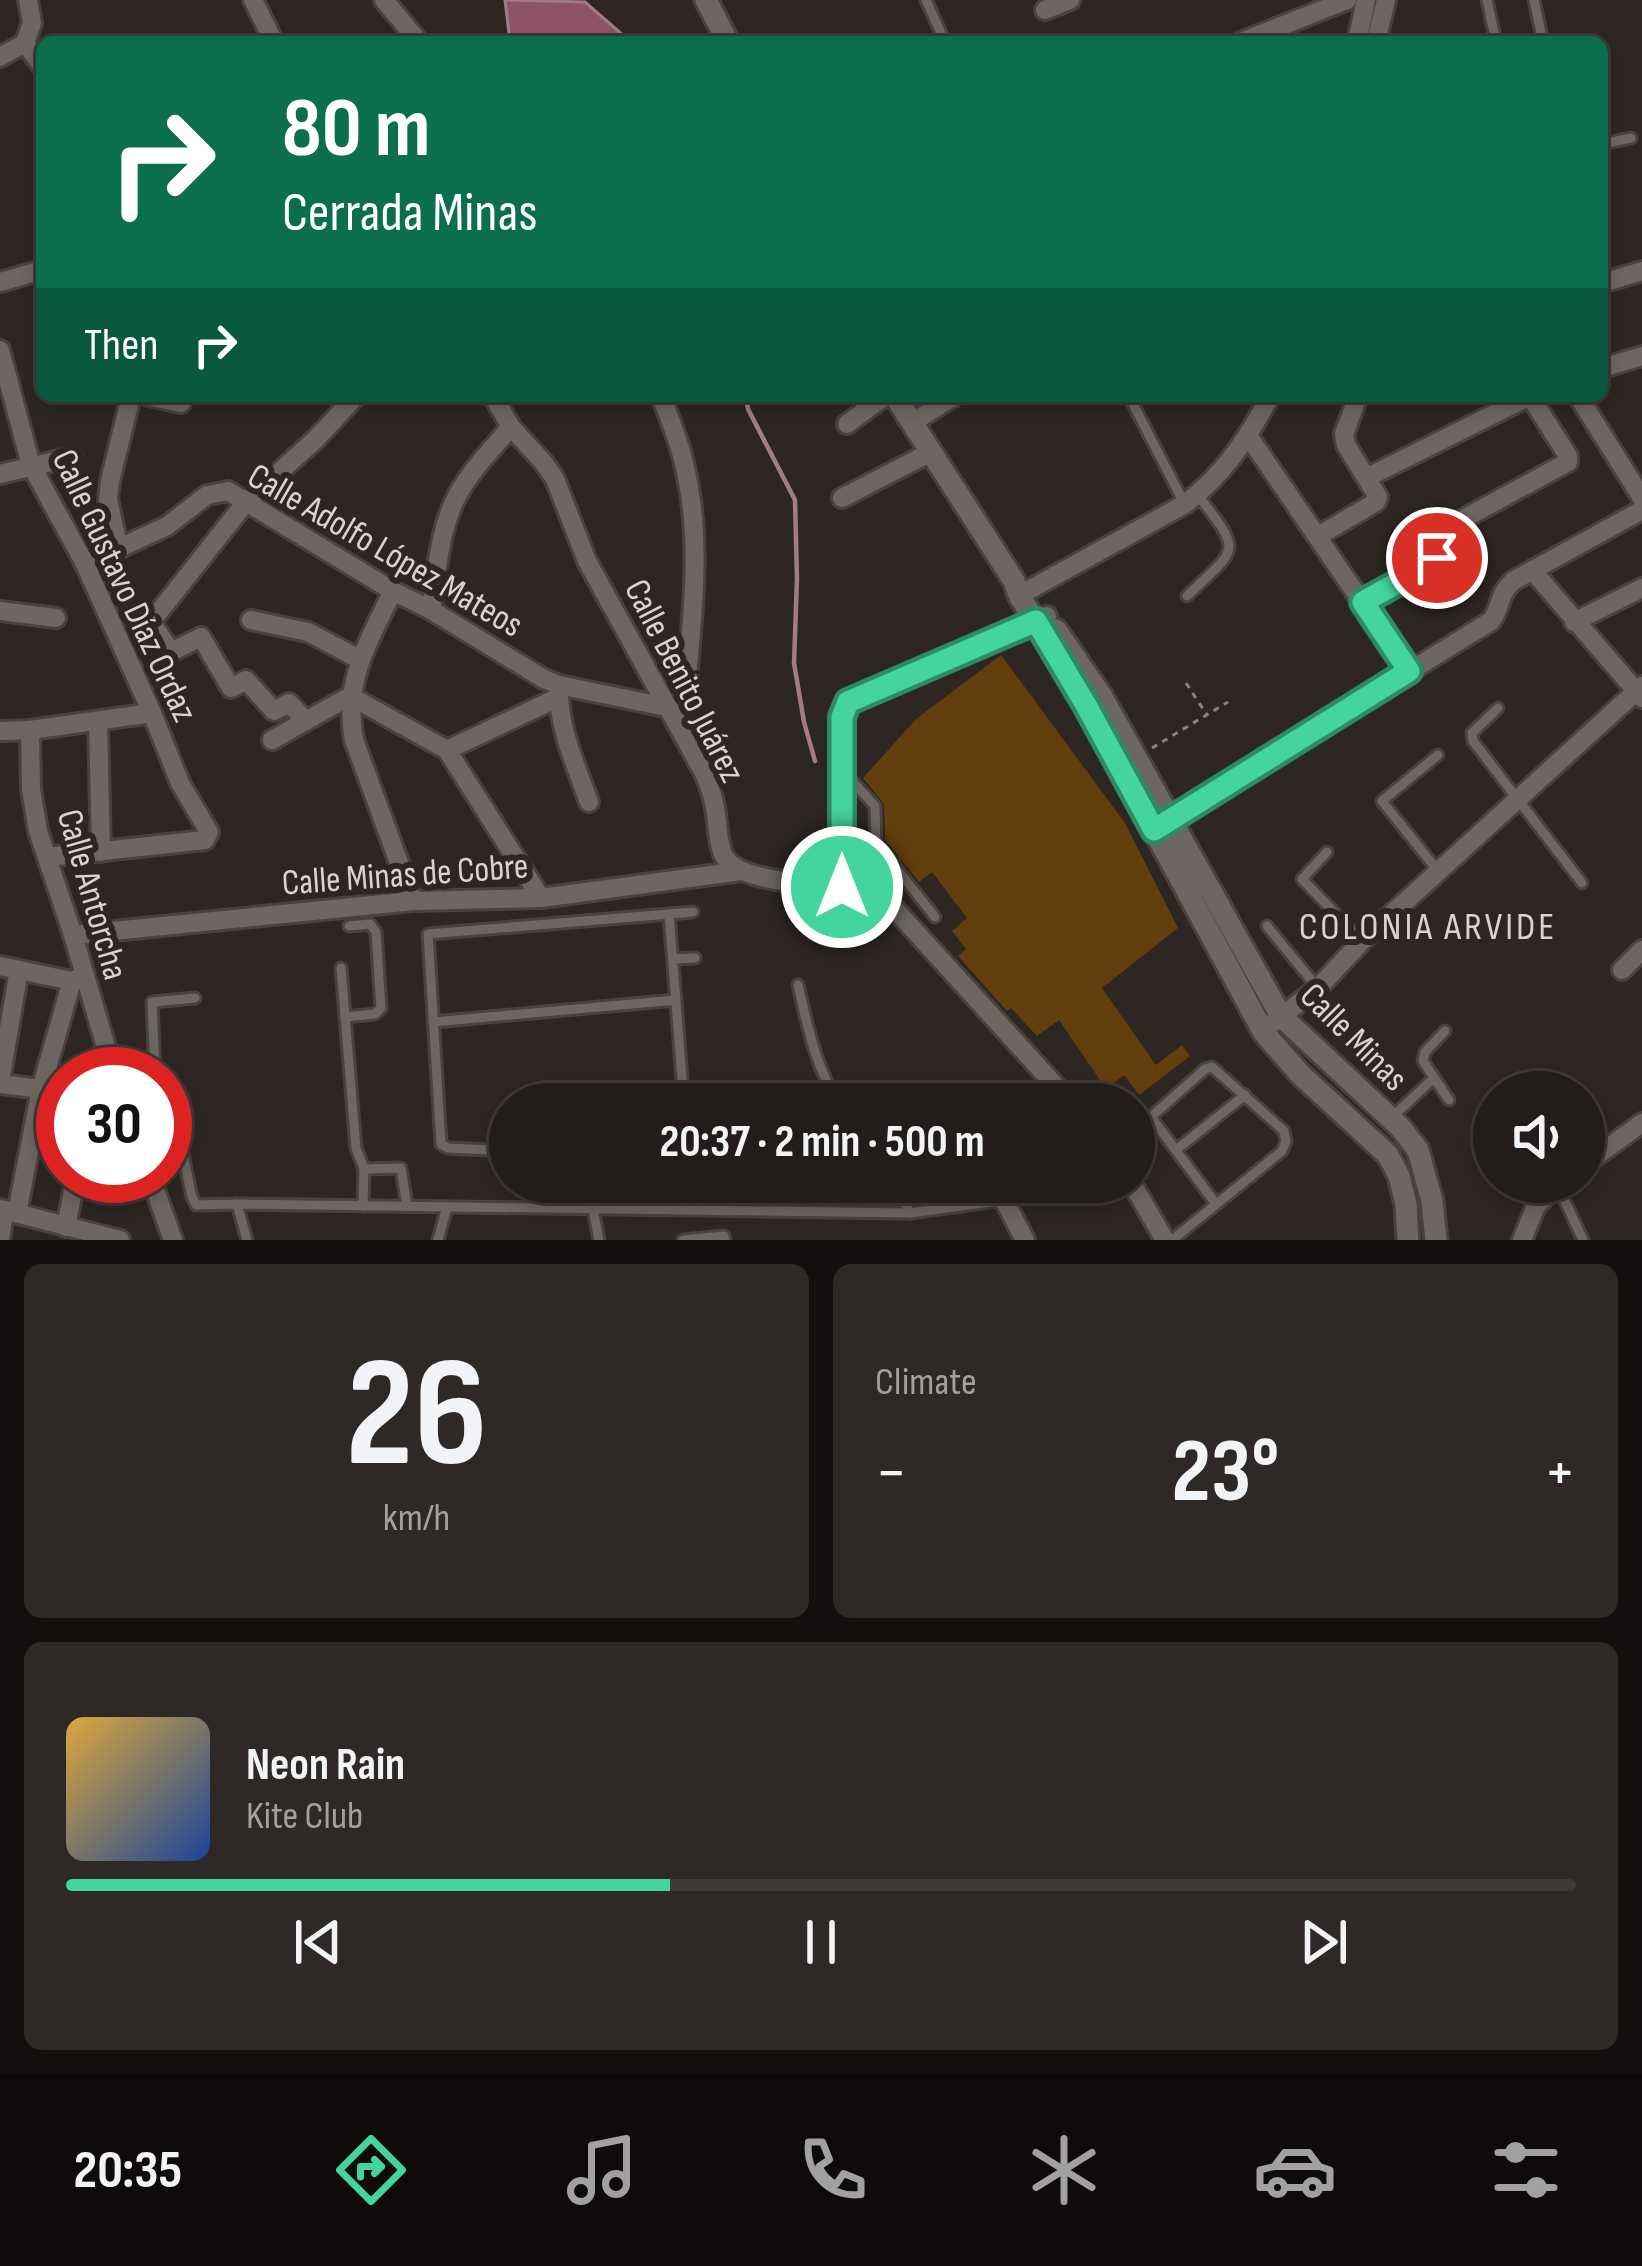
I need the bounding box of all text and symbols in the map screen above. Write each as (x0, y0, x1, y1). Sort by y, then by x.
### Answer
text: 80 m (282, 79, 430, 180)
icon: right (84, 84, 240, 240)
text: Cerrada Minas (282, 181, 538, 246)
icon: right (182, 312, 248, 378)
text: Then (84, 318, 158, 373)
street label: Calle Gustavo Díaz Ordaz (42, 443, 206, 729)
street label: Calle Adolfo López Mateos (240, 455, 530, 647)
pin (1386, 507, 1488, 609)
icon: arrive (1404, 525, 1470, 591)
street label: Calle Benito Juárez (614, 573, 753, 790)
street label: Calle Antorcha (47, 805, 136, 985)
position arrow (779, 824, 905, 950)
street label: Calle Minas de Cobre (281, 845, 530, 906)
district label: COLONIA ARVIDE (1299, 904, 1557, 951)
street label: Calle Minas (1290, 975, 1416, 1101)
speed limit sign: 30 (36, 1047, 192, 1203)
map controls (1473, 1071, 1605, 1203)
button: sound (1473, 1071, 1605, 1203)
text: 20:37 · 2 min · 500 m (659, 1115, 985, 1170)
text: 26 (346, 1323, 487, 1510)
text: Climate (875, 1359, 977, 1406)
text: 23° (1171, 1419, 1280, 1527)
text: − (875, 1434, 907, 1513)
text: + (1544, 1434, 1576, 1513)
text: km/h (383, 1495, 450, 1542)
text: Neon Rain (246, 1738, 405, 1793)
text: Kite Club (246, 1793, 363, 1840)
icon: previous (285, 1909, 351, 1975)
icon: pause (788, 1909, 854, 1975)
icon: next (1291, 1909, 1357, 1975)
icon: directions (329, 2128, 413, 2212)
icon: music (560, 2128, 644, 2212)
icon: phone (791, 2128, 875, 2212)
icon: climate (1022, 2128, 1106, 2212)
icon: car (1253, 2128, 1337, 2212)
icon: filters (1484, 2128, 1568, 2212)
text: 20:35 (74, 2138, 182, 2203)

